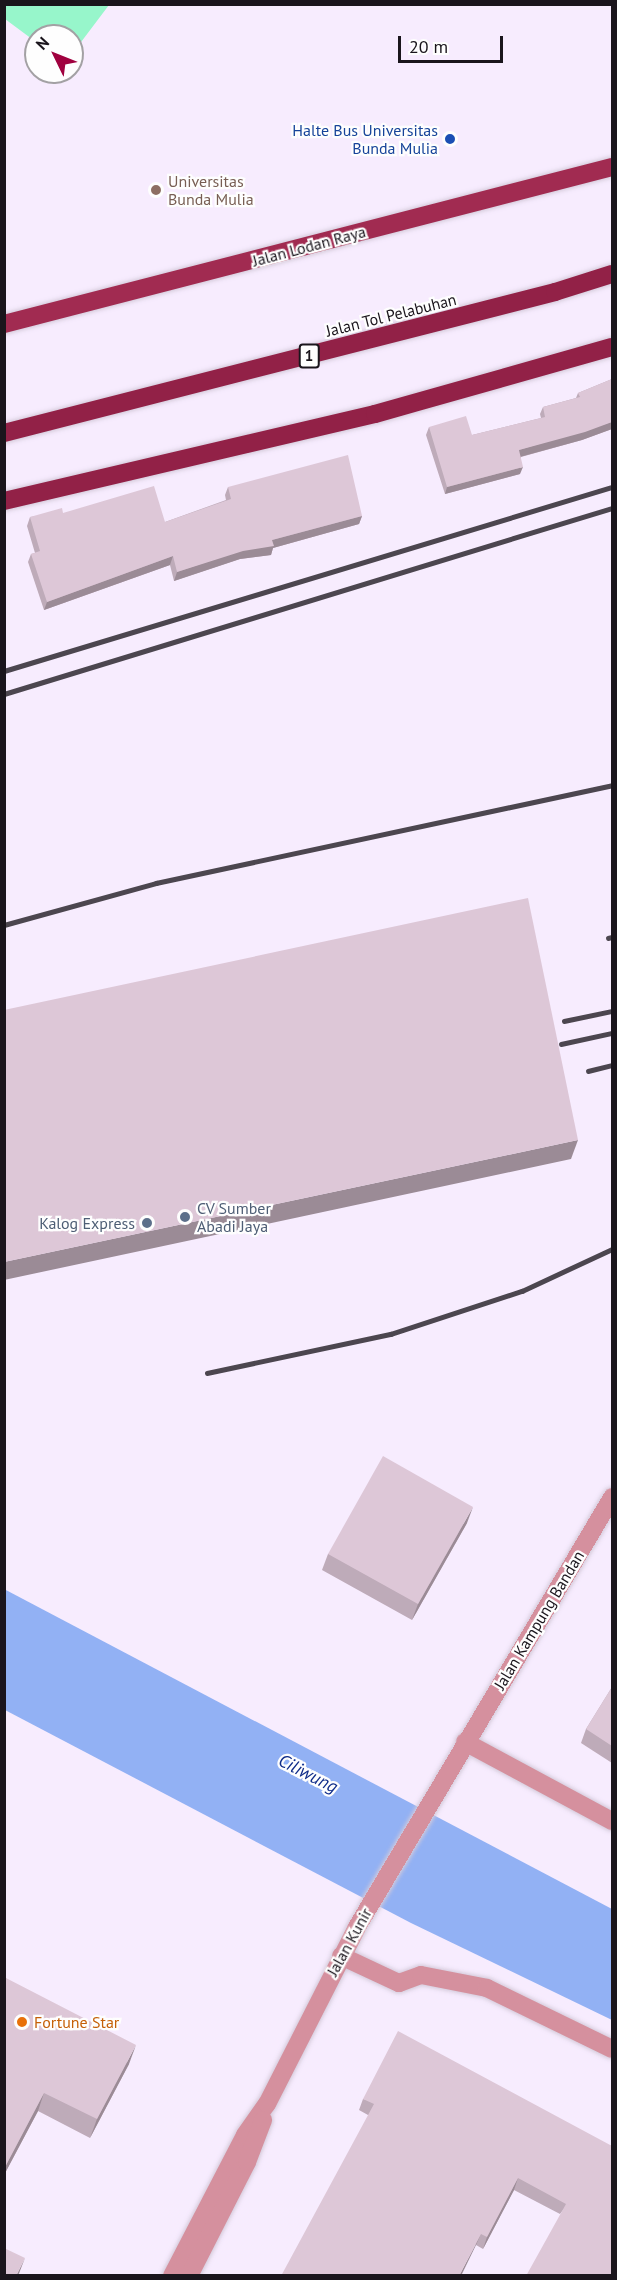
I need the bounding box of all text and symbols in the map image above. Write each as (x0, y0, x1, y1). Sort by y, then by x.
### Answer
north arrow (24, 24, 84, 84)
scale bar (401, 24, 506, 62)
text: N (31, 32, 53, 54)
text: 20 m (409, 35, 448, 58)
place label: Halte Bus Universitas Bunda Mulia (292, 120, 438, 158)
marker: Halte Bus Universitas Bunda Mulia (443, 132, 457, 146)
place label: Universitas Bunda Mulia (168, 171, 254, 209)
marker: Universitas Bunda Mulia (149, 183, 163, 197)
street label: Jalan Lodan Raya (250, 222, 368, 270)
street label: Jalan Tol Pelabuhan (323, 289, 459, 341)
road number: 1 (298, 344, 320, 368)
place label: CV Sumber Abadi Jaya (197, 1198, 271, 1236)
marker: CV Sumber Abadi Jaya (178, 1210, 192, 1224)
place label: Kalog Express (39, 1213, 135, 1233)
marker: Kalog Express (140, 1216, 154, 1230)
street label: Jalan Kampung Bandan (490, 1547, 588, 1693)
water label: Ciliwung (275, 1750, 341, 1798)
street label: Jalan Kunir (323, 1905, 375, 1979)
place label: Fortune Star (34, 2012, 119, 2032)
marker: Fortune Star (15, 2015, 29, 2029)

